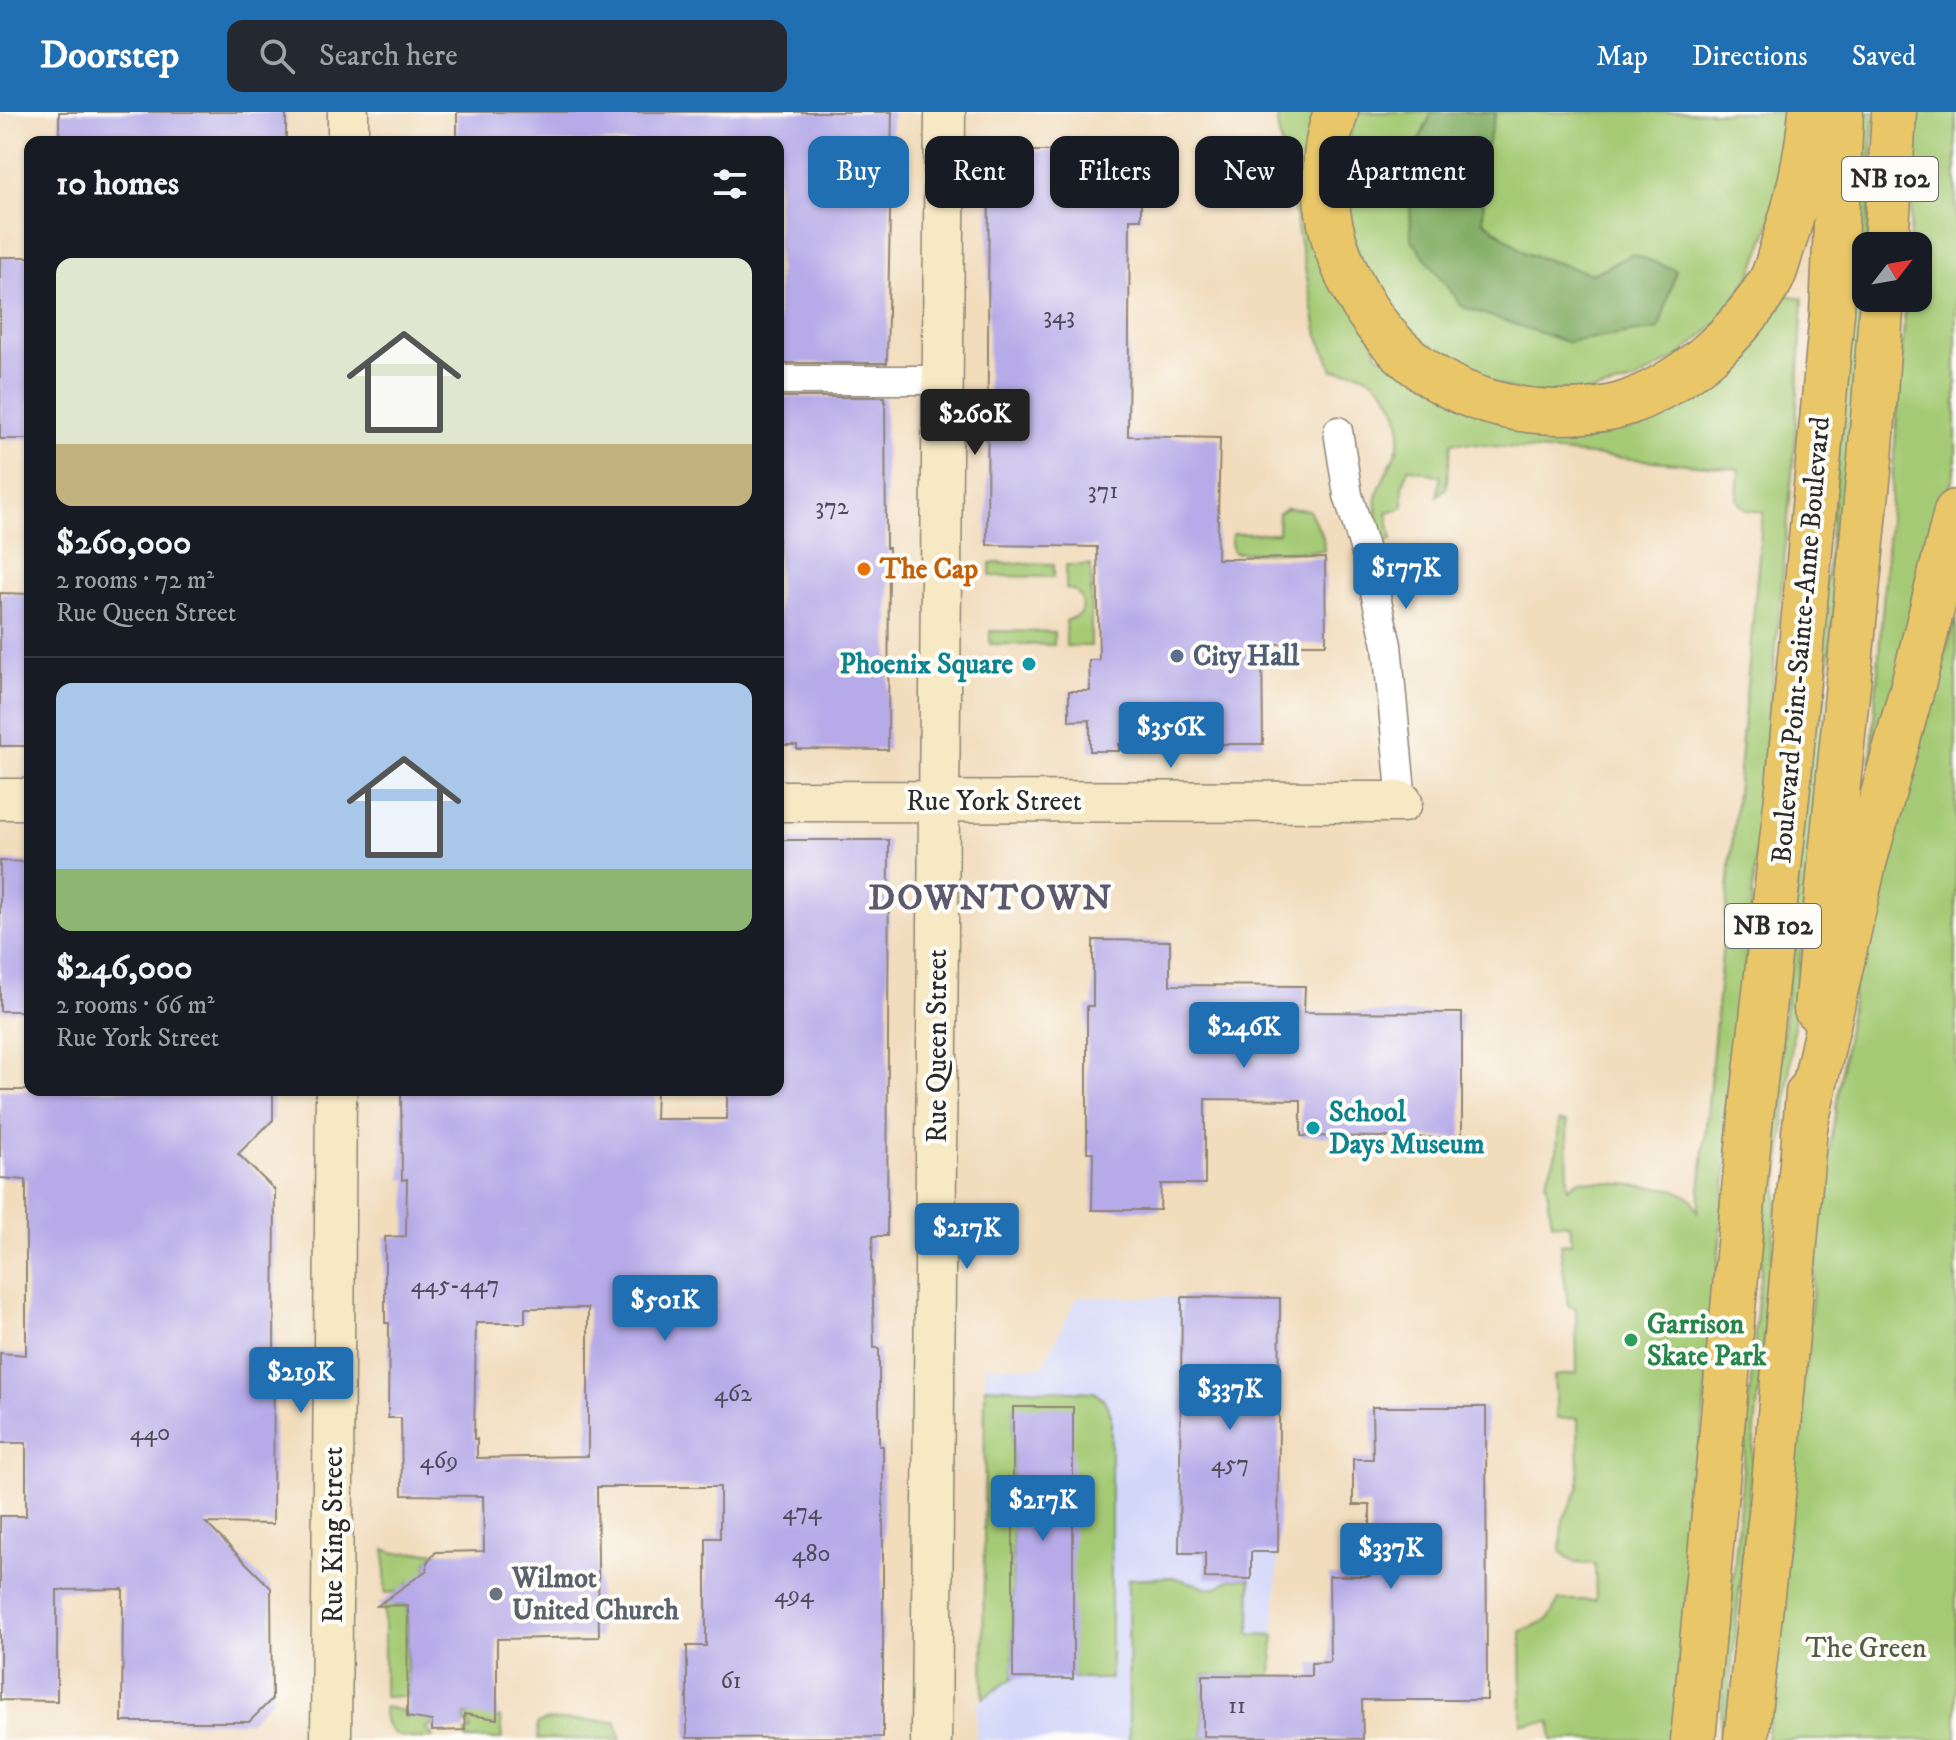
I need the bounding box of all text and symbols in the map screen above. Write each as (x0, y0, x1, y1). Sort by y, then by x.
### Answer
search box (227, 20, 787, 92)
text: Doorstep (40, 32, 179, 80)
icon: search (255, 34, 299, 78)
text: Search here (319, 38, 458, 75)
text: Map (1596, 39, 1648, 74)
text: Directions (1692, 39, 1808, 74)
text: Saved (1852, 39, 1916, 74)
chip: Buy (808, 136, 909, 208)
chip: Rent (925, 136, 1034, 208)
chip: Filters (1050, 136, 1179, 208)
chip: New (1195, 136, 1303, 208)
chip: Apartment (1319, 136, 1494, 208)
road number: NB 102 (1842, 157, 1938, 201)
icon: filters (708, 162, 752, 206)
text: 10 homes (56, 163, 179, 205)
north arrow (1852, 232, 1932, 312)
map controls (1852, 232, 1932, 312)
house number: 343 (1043, 301, 1075, 331)
icon: home (332, 310, 476, 454)
pin: $260K (919, 389, 1031, 457)
text: $260K (939, 398, 1011, 431)
street label: Boulevard Point-Sainte-Anne Boulevard (1764, 415, 1838, 865)
house number: 371 (1088, 476, 1118, 506)
house number: 372 (815, 492, 849, 522)
text: $260,000 (56, 522, 191, 564)
pin: $177K (1350, 543, 1462, 611)
place label: The Cap (879, 552, 978, 587)
text: $177K (1371, 552, 1441, 585)
marker: The Cap (855, 560, 873, 578)
text: 2 rooms · 72 m² (56, 564, 214, 597)
text: Rue Queen Street (56, 597, 236, 630)
place label: City Hall (1193, 639, 1300, 674)
place label: Phoenix Square (839, 647, 1013, 683)
marker: City Hall (1168, 647, 1186, 665)
marker: Phoenix Square (1020, 655, 1038, 673)
pin: $356K (1115, 702, 1227, 770)
text: $356K (1137, 711, 1205, 744)
icon: home (332, 735, 476, 879)
street label: Rue York Street (906, 784, 1082, 819)
district label: DOWNTOWN (868, 876, 1114, 921)
road number: NB 102 (1725, 904, 1821, 948)
text: $246,000 (56, 947, 193, 989)
street label: Rue Queen Street (920, 949, 955, 1143)
text: 2 rooms · 66 m² (56, 989, 215, 1022)
pin: $246K (1188, 1002, 1300, 1070)
text: $246K (1207, 1011, 1281, 1044)
text: Rue York Street (56, 1022, 219, 1055)
place label: School Days Museum (1329, 1095, 1484, 1162)
marker: School Days Museum (1304, 1119, 1322, 1137)
pin: $217K (911, 1203, 1023, 1271)
text: $217K (933, 1212, 1001, 1245)
house number: 445-447 (411, 1270, 499, 1300)
pin: $501K (609, 1275, 721, 1343)
text: $501K (631, 1284, 699, 1317)
place label: Garrison Skate Park (1647, 1307, 1767, 1374)
marker: Garrison Skate Park (1622, 1331, 1640, 1349)
pin: $219K (245, 1347, 357, 1415)
text: $219K (267, 1356, 335, 1389)
pin: $337K (1174, 1364, 1286, 1432)
text: $337K (1197, 1373, 1263, 1406)
house number: 462 (714, 1379, 752, 1409)
house number: 440 (130, 1418, 170, 1448)
street label: Rue King Street (316, 1446, 351, 1624)
house number: 469 (420, 1446, 458, 1476)
house number: 457 (1211, 1449, 1249, 1479)
pin: $217K (987, 1475, 1099, 1543)
text: $217K (1009, 1484, 1077, 1517)
house number: 474 (782, 1497, 823, 1527)
pin: $337K (1335, 1523, 1447, 1591)
text: $337K (1358, 1532, 1424, 1565)
house number: 480 (792, 1539, 830, 1569)
place label: Wilmot United Church (511, 1561, 679, 1628)
house number: 494 (774, 1580, 815, 1610)
marker: Wilmot United Church (487, 1585, 505, 1603)
park label: The Green (1805, 1631, 1927, 1666)
house number: 61 (720, 1666, 742, 1696)
house number: 11 (1228, 1691, 1246, 1721)

